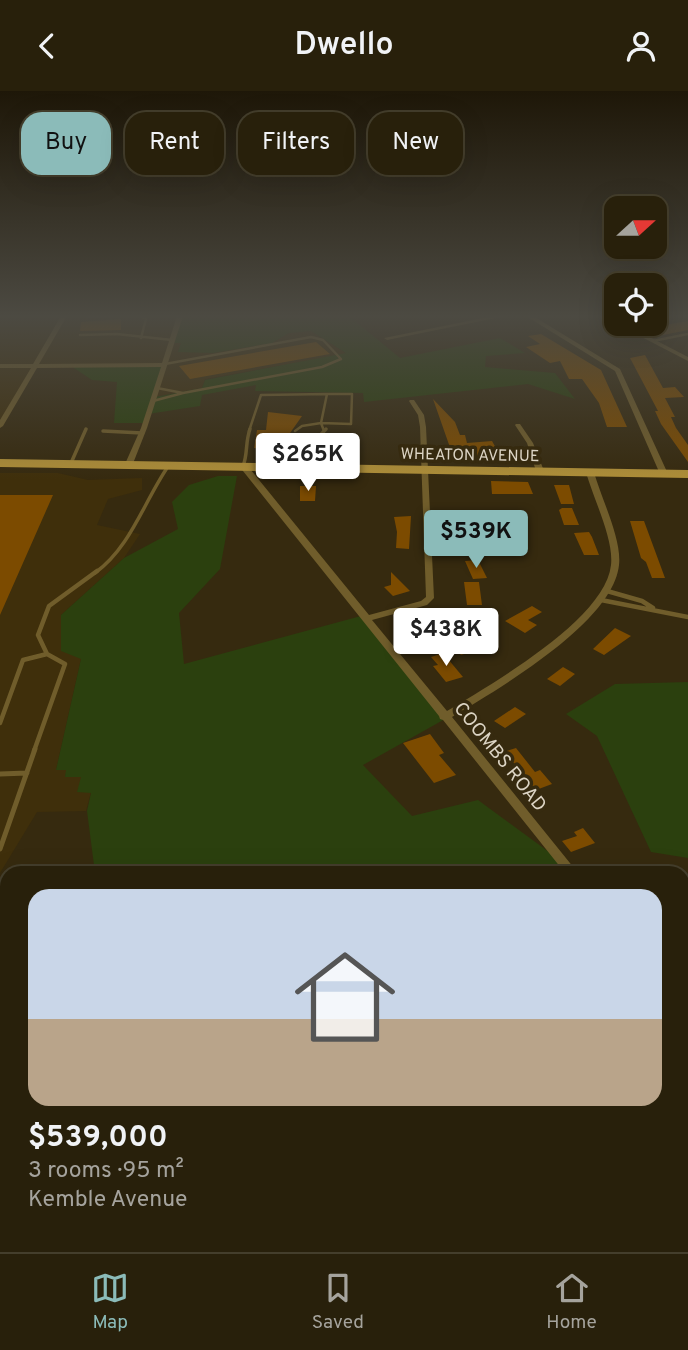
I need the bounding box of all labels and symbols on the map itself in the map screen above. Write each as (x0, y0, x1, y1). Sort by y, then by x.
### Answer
north arrow (604, 196, 667, 259)
pin: $265K (259, 433, 357, 493)
street label: WHEATON AVENUE (400, 445, 539, 467)
pin: $539K (427, 511, 525, 570)
pin: $438K (397, 609, 495, 668)
street label: COOMBS ROAD (448, 698, 551, 817)

